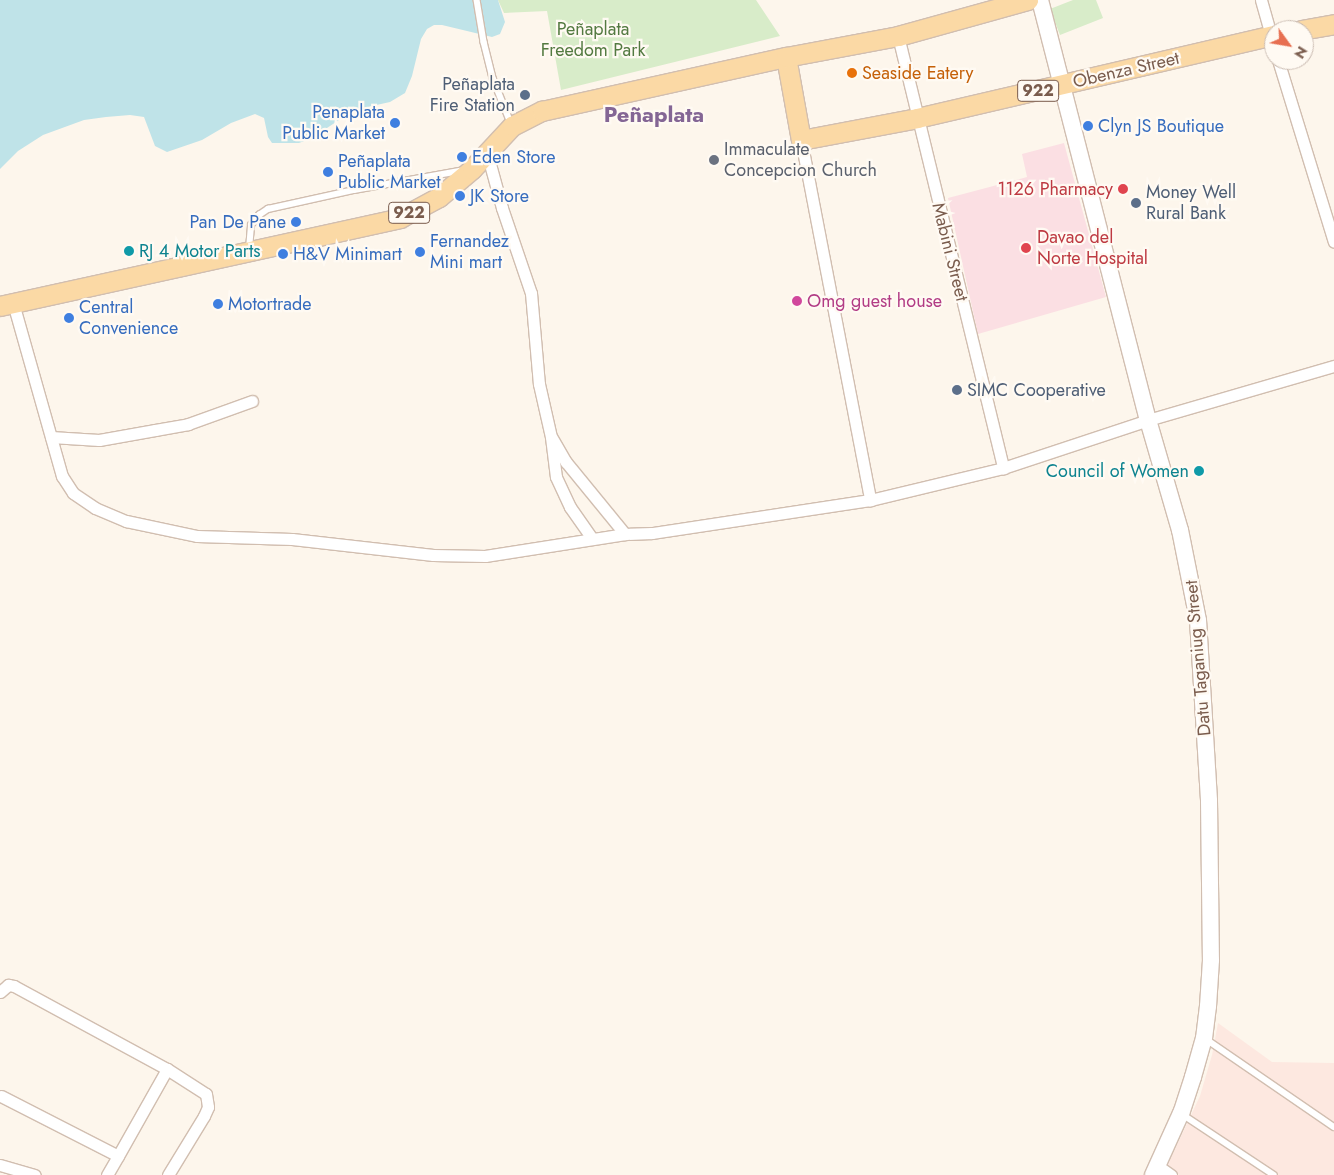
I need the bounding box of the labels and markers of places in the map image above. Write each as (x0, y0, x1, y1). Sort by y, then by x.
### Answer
place label: Seaside Eatery (862, 62, 973, 84)
marker: Seaside Eatery (846, 67, 858, 79)
place label: Peñaplata Fire Station (430, 74, 515, 116)
marker: Peñaplata Fire Station (519, 89, 531, 101)
place label: Penaplata Public Market (282, 102, 385, 144)
place label: Clyn JS Boutique (1098, 115, 1224, 137)
marker: Penaplata Public Market (389, 117, 401, 129)
marker: Clyn JS Boutique (1082, 120, 1094, 132)
place label: Immaculate Concepcion Church (724, 139, 877, 182)
place label: Eden Store (472, 146, 555, 168)
place label: Peñaplata Public Market (338, 151, 441, 193)
marker: Eden Store (456, 151, 468, 163)
marker: Immaculate Concepcion Church (708, 154, 720, 166)
marker: Peñaplata Public Market (322, 166, 334, 178)
place label: 1126 Pharmacy (997, 178, 1113, 200)
place label: Money Well Rural Bank (1146, 182, 1236, 224)
marker: 1126 Pharmacy (1117, 183, 1129, 195)
place label: JK Store (470, 185, 529, 207)
marker: JK Store (454, 190, 466, 202)
marker: Money Well Rural Bank (1130, 197, 1142, 209)
place label: Pan De Pane (190, 211, 286, 233)
marker: Pan De Pane (290, 216, 302, 228)
place label: Davao del Norte Hospital (1037, 227, 1148, 270)
place label: Fernandez Mini mart (430, 231, 509, 274)
place label: RJ 4 Motor Parts (139, 240, 261, 262)
marker: Davao del Norte Hospital (1019, 241, 1033, 255)
place label: H&V Minimart (293, 243, 402, 265)
marker: RJ 4 Motor Parts (123, 245, 135, 257)
marker: Fernandez Mini mart (414, 246, 426, 258)
marker: H&V Minimart (277, 248, 289, 260)
place label: Omg guest house (807, 290, 942, 312)
place label: Motortrade (228, 293, 311, 315)
marker: Omg guest house (791, 295, 803, 307)
place label: Central Convenience (79, 297, 178, 340)
marker: Motortrade (212, 298, 224, 310)
marker: Central Convenience (63, 312, 75, 324)
place label: SIMC Cooperative (967, 379, 1106, 401)
marker: SIMC Cooperative (951, 384, 963, 396)
place label: Council of Women (1046, 460, 1189, 482)
marker: Council of Women (1193, 465, 1205, 477)

